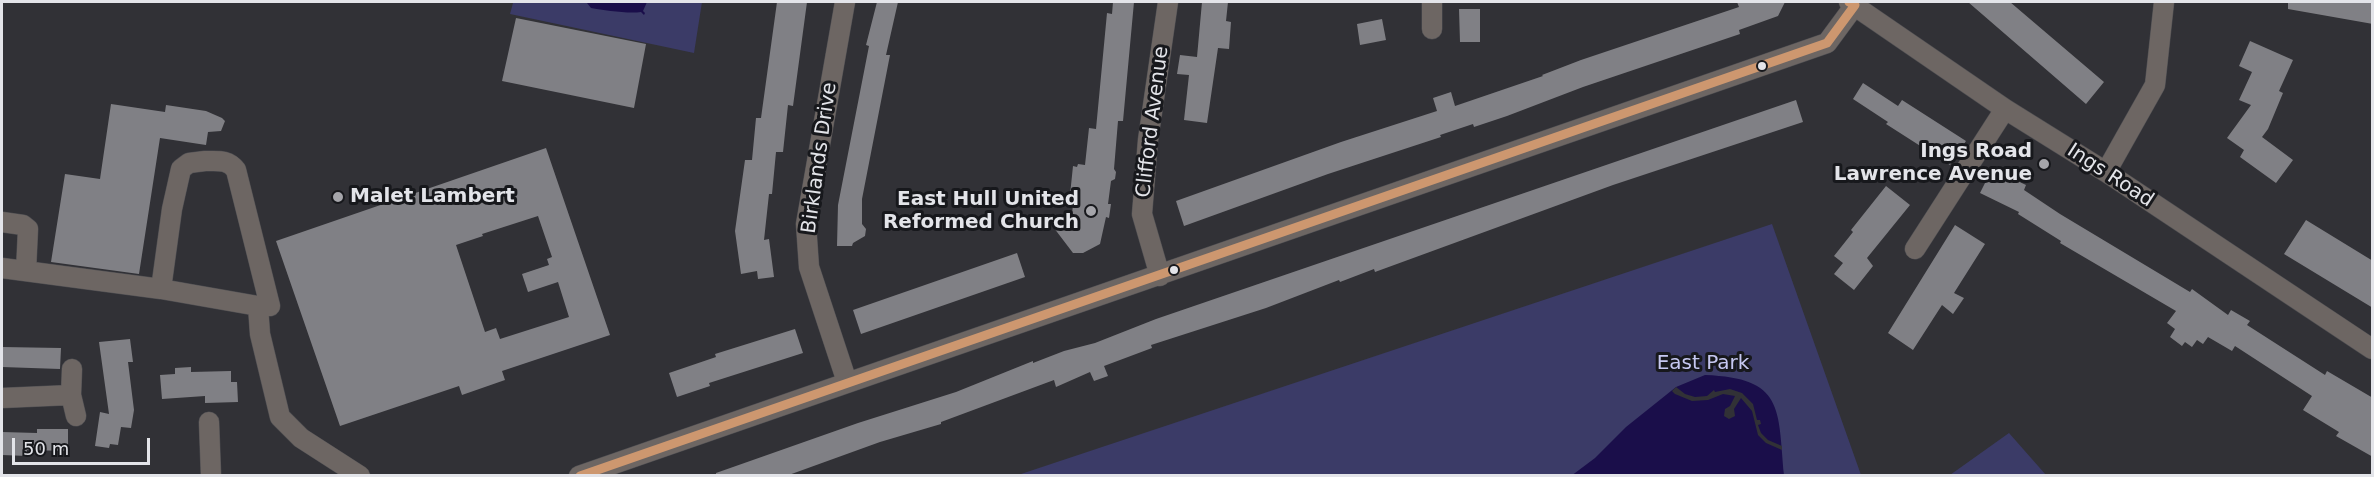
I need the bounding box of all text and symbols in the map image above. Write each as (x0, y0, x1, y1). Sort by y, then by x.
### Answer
street label: Clifford Avenue (1132, 45, 1174, 199)
unlabelled marker (1756, 60, 1768, 72)
street label: Birklands Drive (798, 81, 842, 235)
street label: Ings Road (2062, 139, 2158, 213)
place label: Ings Road Lawrence Avenue (1834, 140, 2032, 187)
marker: Ings Road Lawrence Avenue (2037, 157, 2051, 171)
place label: Malet Lambert (350, 185, 515, 209)
place label: East Hull United Reformed Church (883, 188, 1079, 235)
marker: Malet Lambert (331, 190, 345, 204)
marker: East Hull United Reformed Church (1084, 204, 1098, 218)
unlabelled marker (1168, 264, 1180, 276)
park label: East Park (1657, 352, 1749, 376)
scale bar (15, 426, 153, 464)
text: 50 m (23, 438, 69, 459)

